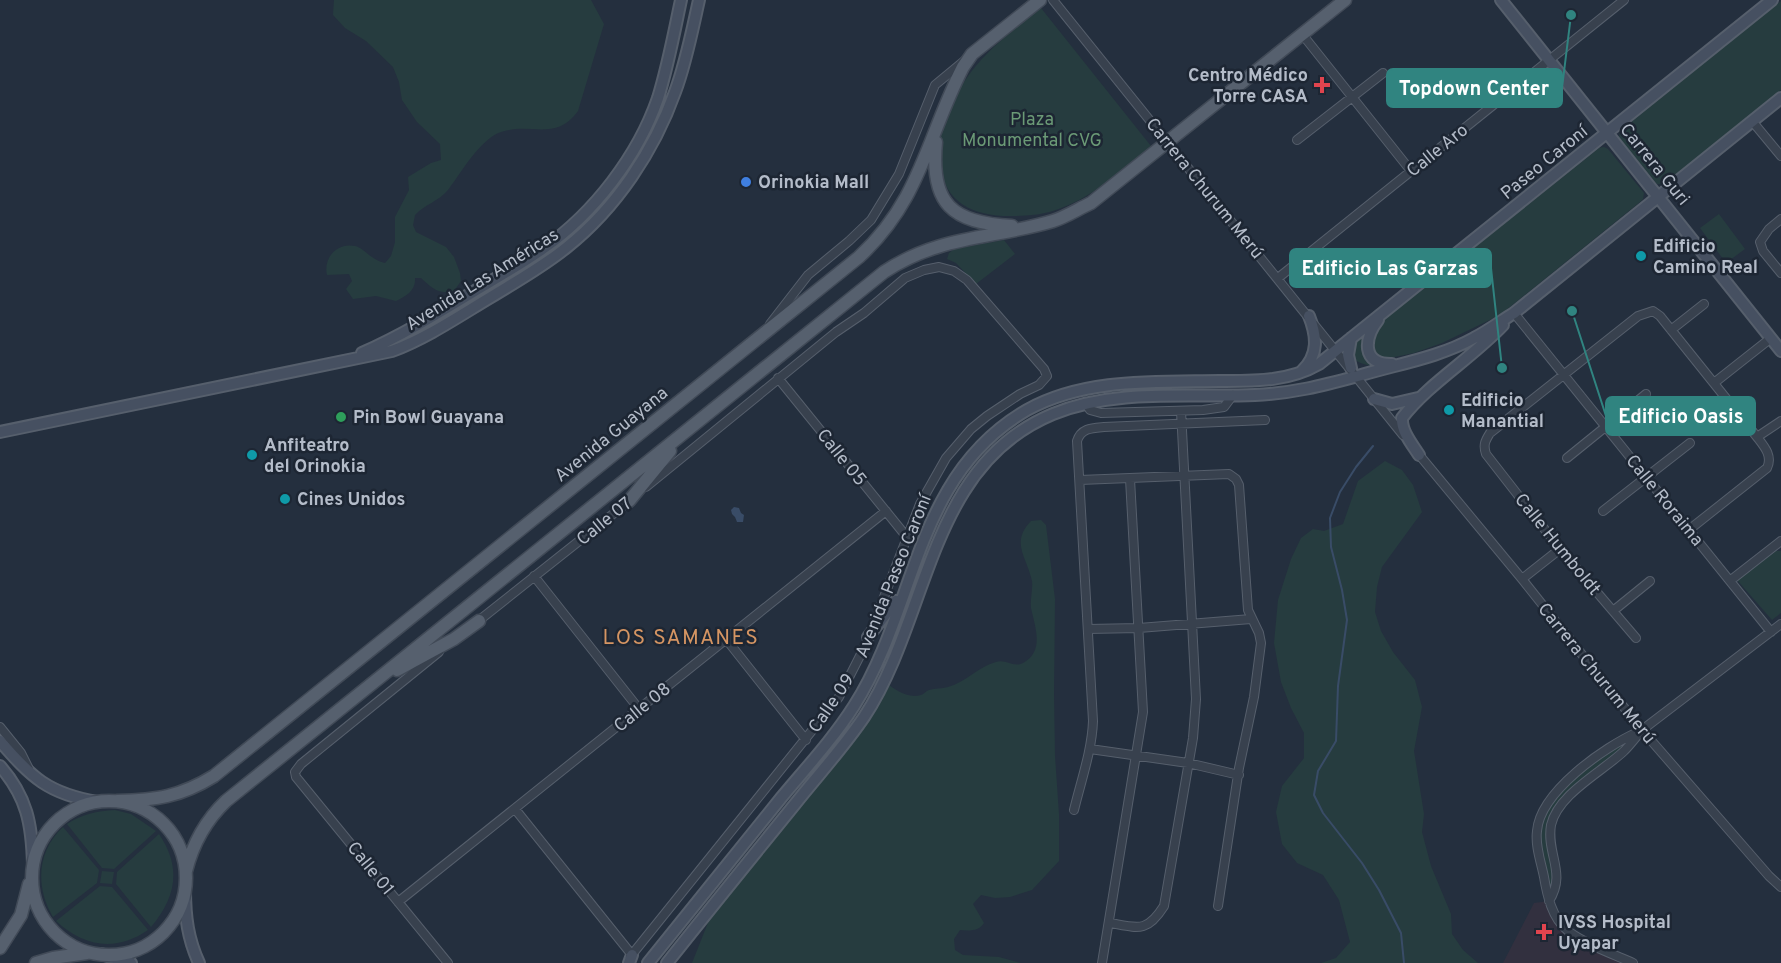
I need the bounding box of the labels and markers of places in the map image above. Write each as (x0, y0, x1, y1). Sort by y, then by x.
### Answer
place label: Centro Médico Torre CASA (1188, 65, 1308, 109)
callout: Topdown Center (1387, 69, 1562, 107)
marker: Centro Médico Torre CASA (1313, 76, 1331, 94)
place label: Orinokia Mall (758, 172, 869, 195)
marker: Orinokia Mall (739, 175, 753, 189)
place label: Edificio Camino Real (1653, 236, 1758, 280)
callout: Edificio Las Garzas (1290, 249, 1491, 287)
marker: Edificio Camino Real (1634, 249, 1648, 263)
place label: Edificio Manantial (1461, 390, 1544, 434)
callout: Edificio Oasis (1606, 397, 1755, 435)
marker: Edificio Manantial (1442, 403, 1456, 417)
place label: Pin Bowl Guayana (353, 407, 504, 430)
marker: Pin Bowl Guayana (334, 410, 348, 424)
place label: Anfiteatro del Orinokia (264, 435, 366, 479)
marker: Anfiteatro del Orinokia (245, 448, 259, 462)
place label: Cines Unidos (297, 489, 405, 512)
marker: Cines Unidos (278, 492, 292, 506)
place label: IVSS Hospital Uyapar (1558, 912, 1671, 956)
marker: IVSS Hospital Uyapar (1535, 923, 1553, 941)

